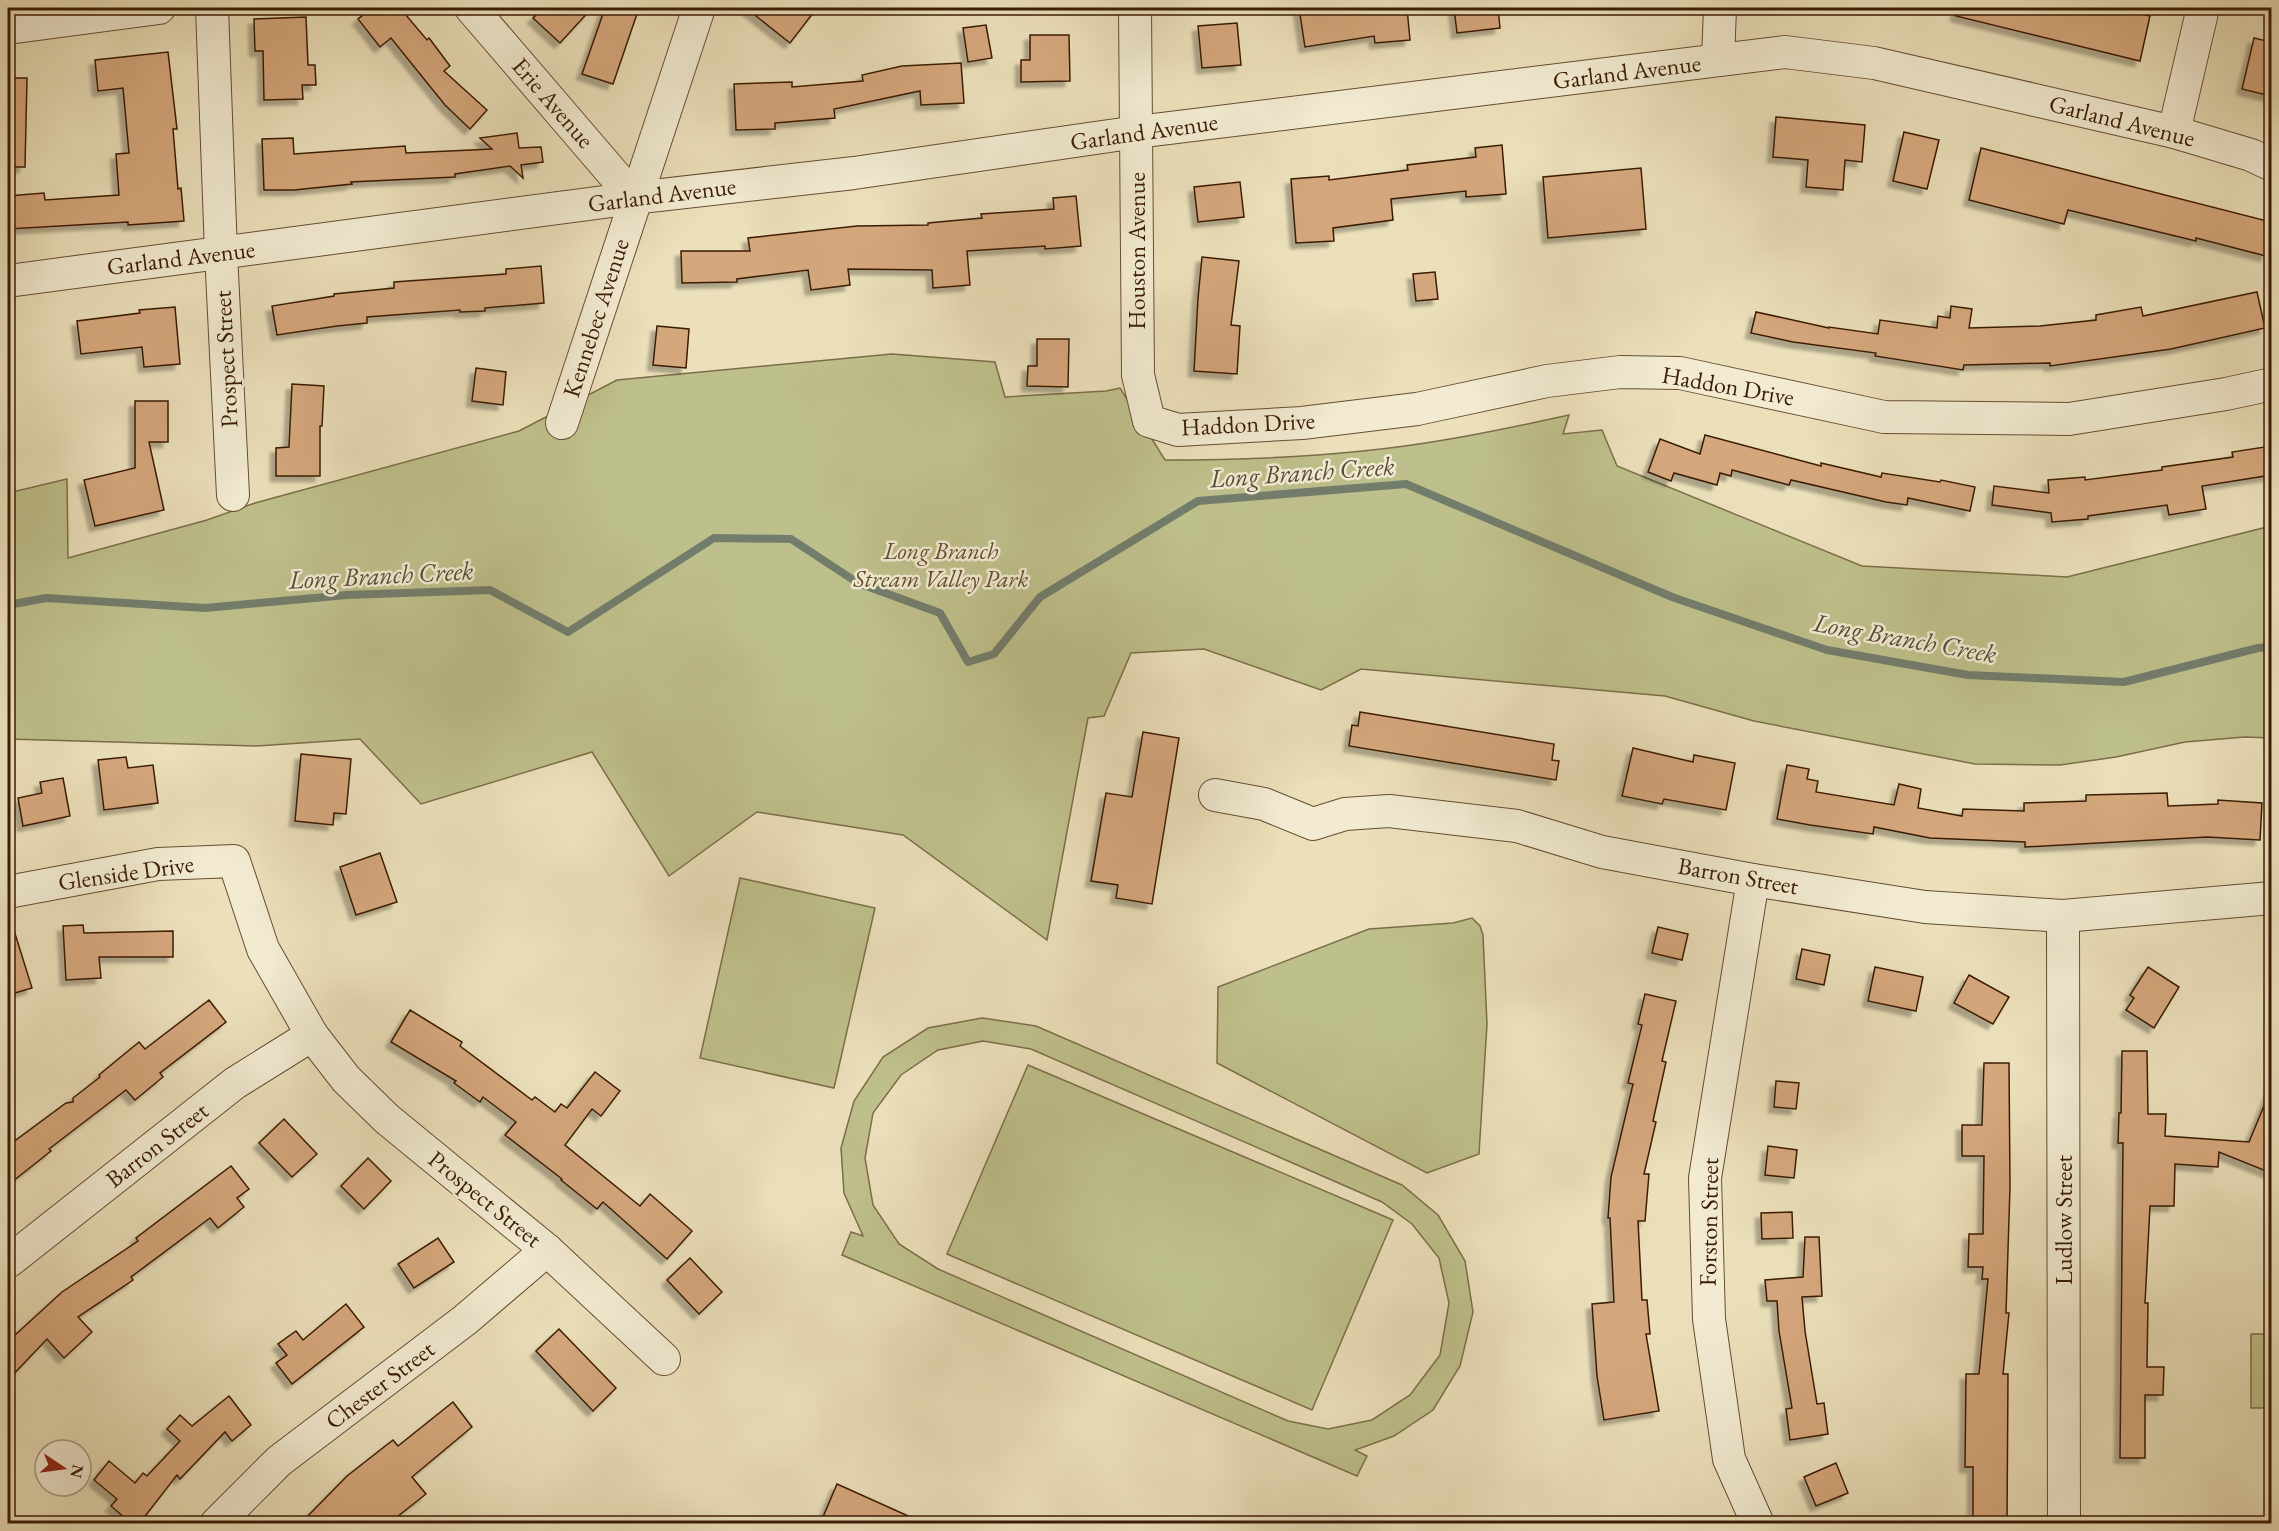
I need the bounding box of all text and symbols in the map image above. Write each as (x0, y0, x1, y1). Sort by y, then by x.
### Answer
street label: Garland Avenue (1551, 47, 1703, 96)
street label: Erie Avenue (505, 51, 601, 155)
street label: Garland Avenue (2046, 87, 2198, 154)
street label: Garland Avenue (1068, 106, 1220, 157)
street label: Garland Avenue (586, 170, 738, 219)
street label: Houston Avenue (1121, 172, 1152, 330)
street label: Garland Avenue (105, 233, 257, 282)
street label: Kennebec Avenue (555, 234, 636, 401)
street label: Prospect Street (206, 289, 245, 428)
street label: Haddon Drive (1659, 359, 1797, 412)
street label: Haddon Drive (1180, 405, 1316, 442)
water label: Long Branch Creek (1208, 449, 1396, 495)
park label: Long Branch Stream Valley Park (853, 535, 1028, 594)
water label: Long Branch Creek (287, 553, 474, 597)
water label: Long Branch Creek (1810, 605, 1999, 671)
street label: Glenside Drive (56, 848, 196, 897)
street label: Barron Street (1675, 850, 1801, 901)
street label: Barron Street (99, 1095, 215, 1194)
street label: Prospect Street (422, 1143, 549, 1254)
street label: Ludlow Street (2048, 1155, 2079, 1285)
street label: Forston Street (1692, 1157, 1725, 1287)
street label: Chester Street (319, 1333, 441, 1436)
north arrow (33, 1438, 93, 1498)
text: N (65, 1463, 89, 1480)

